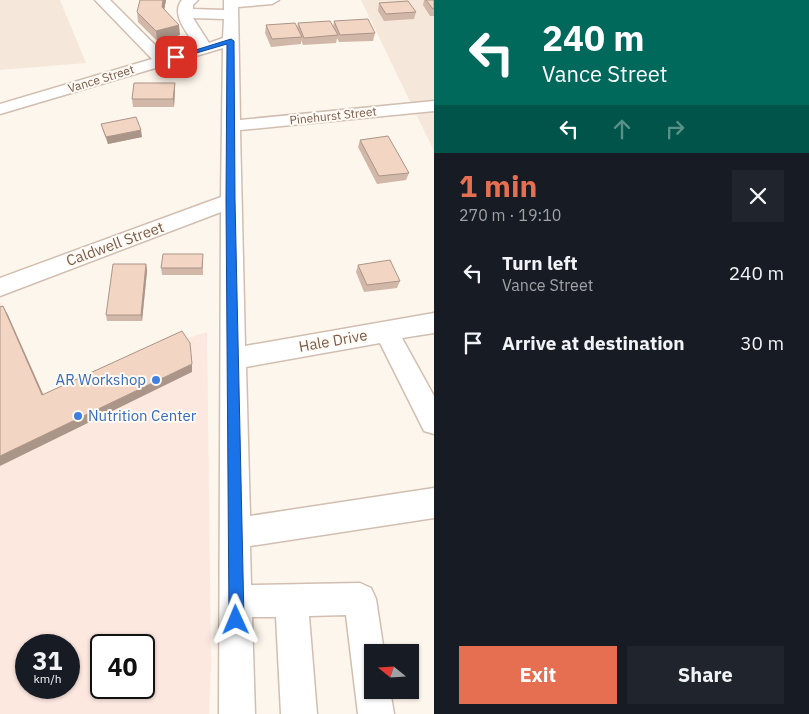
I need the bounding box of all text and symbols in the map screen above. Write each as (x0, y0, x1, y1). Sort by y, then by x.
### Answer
text: 240 m (542, 15, 645, 61)
icon: left (459, 20, 524, 85)
pin (155, 36, 197, 78)
icon: arrive (162, 43, 190, 71)
text: Vance Street (542, 59, 668, 88)
street label: Vance Street (66, 61, 136, 96)
street label: Pinehurst Street (289, 103, 377, 128)
icon: left (555, 115, 583, 143)
icon: ahead (608, 115, 636, 143)
icon: right (661, 115, 689, 143)
text: 1 min (459, 166, 537, 205)
button: close (732, 170, 784, 222)
text: 270 m · 19:10 (459, 205, 561, 225)
street label: Caldwell Street (63, 217, 166, 270)
text: Turn left (502, 251, 578, 275)
icon: left (459, 259, 487, 287)
text: 240 m (729, 261, 784, 285)
text: Vance Street (502, 275, 593, 295)
street label: Hale Drive (297, 325, 369, 356)
icon: arrive (459, 329, 487, 357)
text: Arrive at destination (502, 331, 685, 355)
text: 30 m (740, 331, 784, 355)
place label: AR Workshop (56, 370, 146, 389)
marker: AR Workshop (150, 374, 162, 386)
place label: Nutrition Center (88, 406, 197, 425)
marker: Nutrition Center (72, 410, 84, 422)
position arrow (209, 593, 261, 645)
speed limit sign: 40 (90, 634, 155, 699)
text: 31 (32, 644, 63, 677)
north arrow (364, 644, 419, 699)
map controls (364, 644, 419, 699)
button: Exit (459, 646, 617, 704)
button: Share (627, 646, 784, 704)
text: km/h (33, 671, 62, 686)

